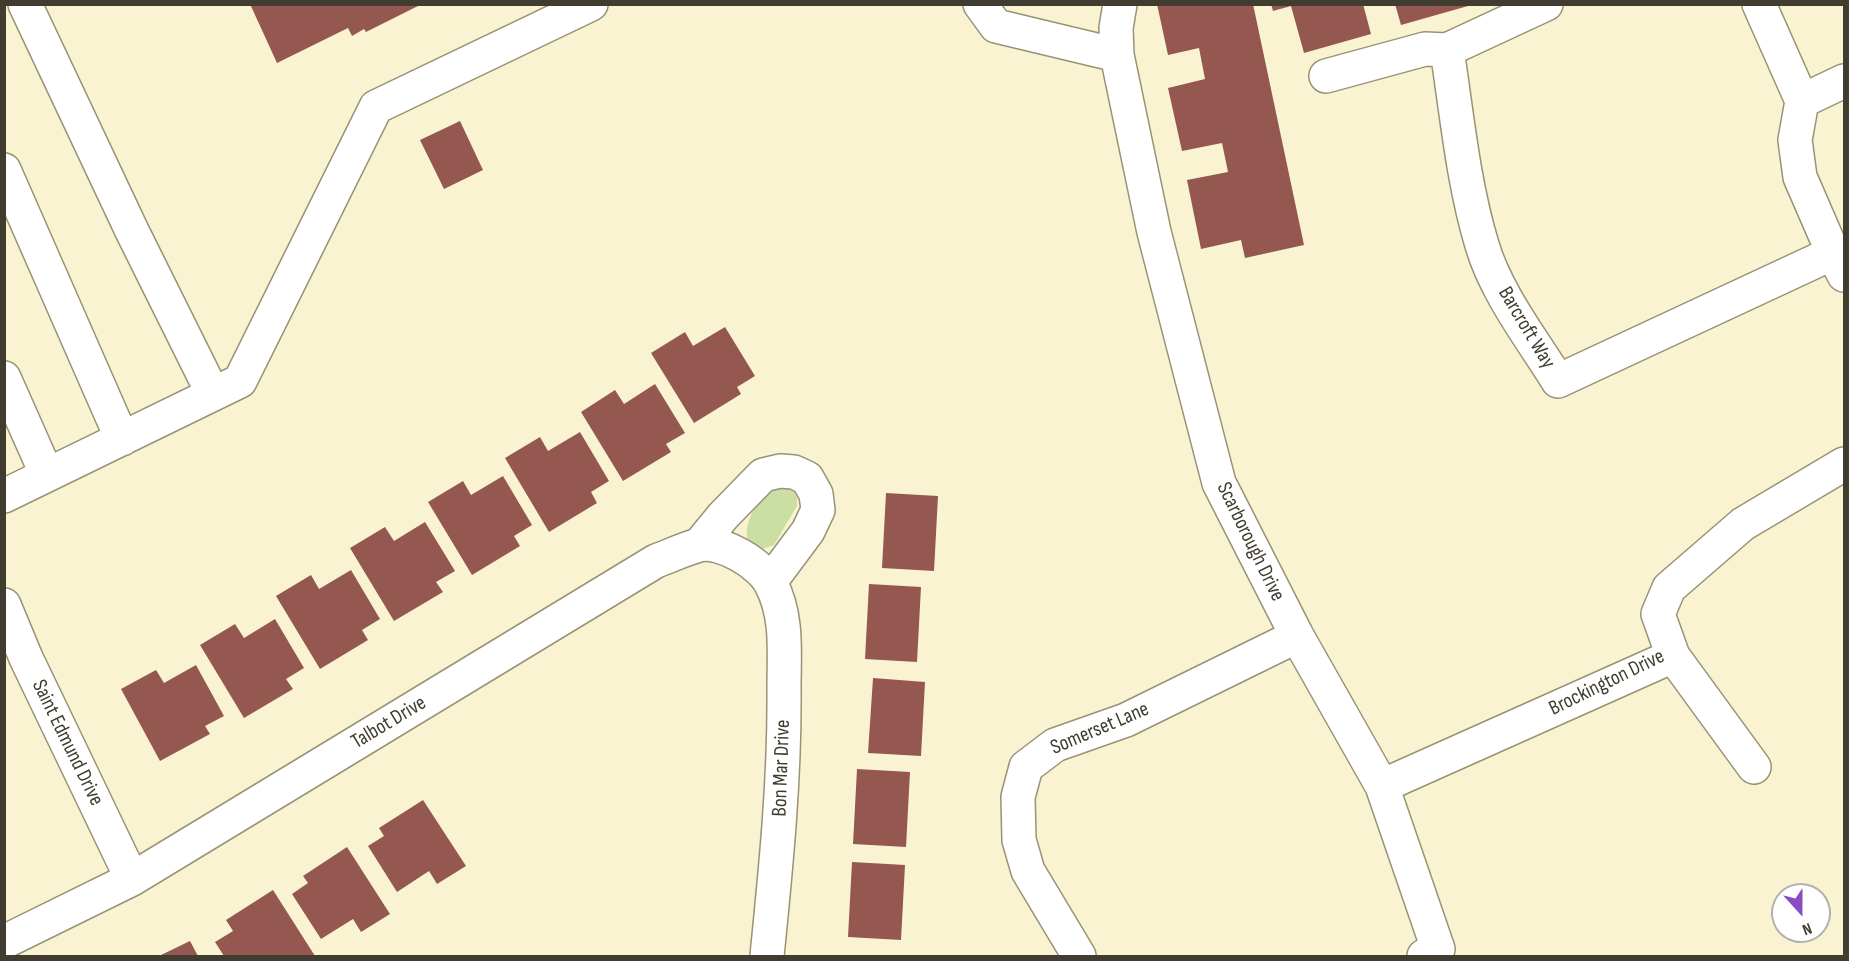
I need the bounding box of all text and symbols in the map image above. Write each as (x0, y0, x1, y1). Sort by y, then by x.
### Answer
street label: Barcroft Way (1492, 283, 1560, 373)
street label: Scarborough Drive (1210, 478, 1290, 606)
street label: Brockington Drive (1545, 644, 1669, 722)
street label: Saint Edmund Drive (26, 676, 108, 810)
street label: Talbot Drive (347, 691, 431, 755)
street label: Somerset Lane (1047, 697, 1153, 761)
street label: Bon Mar Drive (768, 719, 796, 817)
north arrow (1771, 883, 1831, 943)
text: N (1800, 918, 1814, 939)

